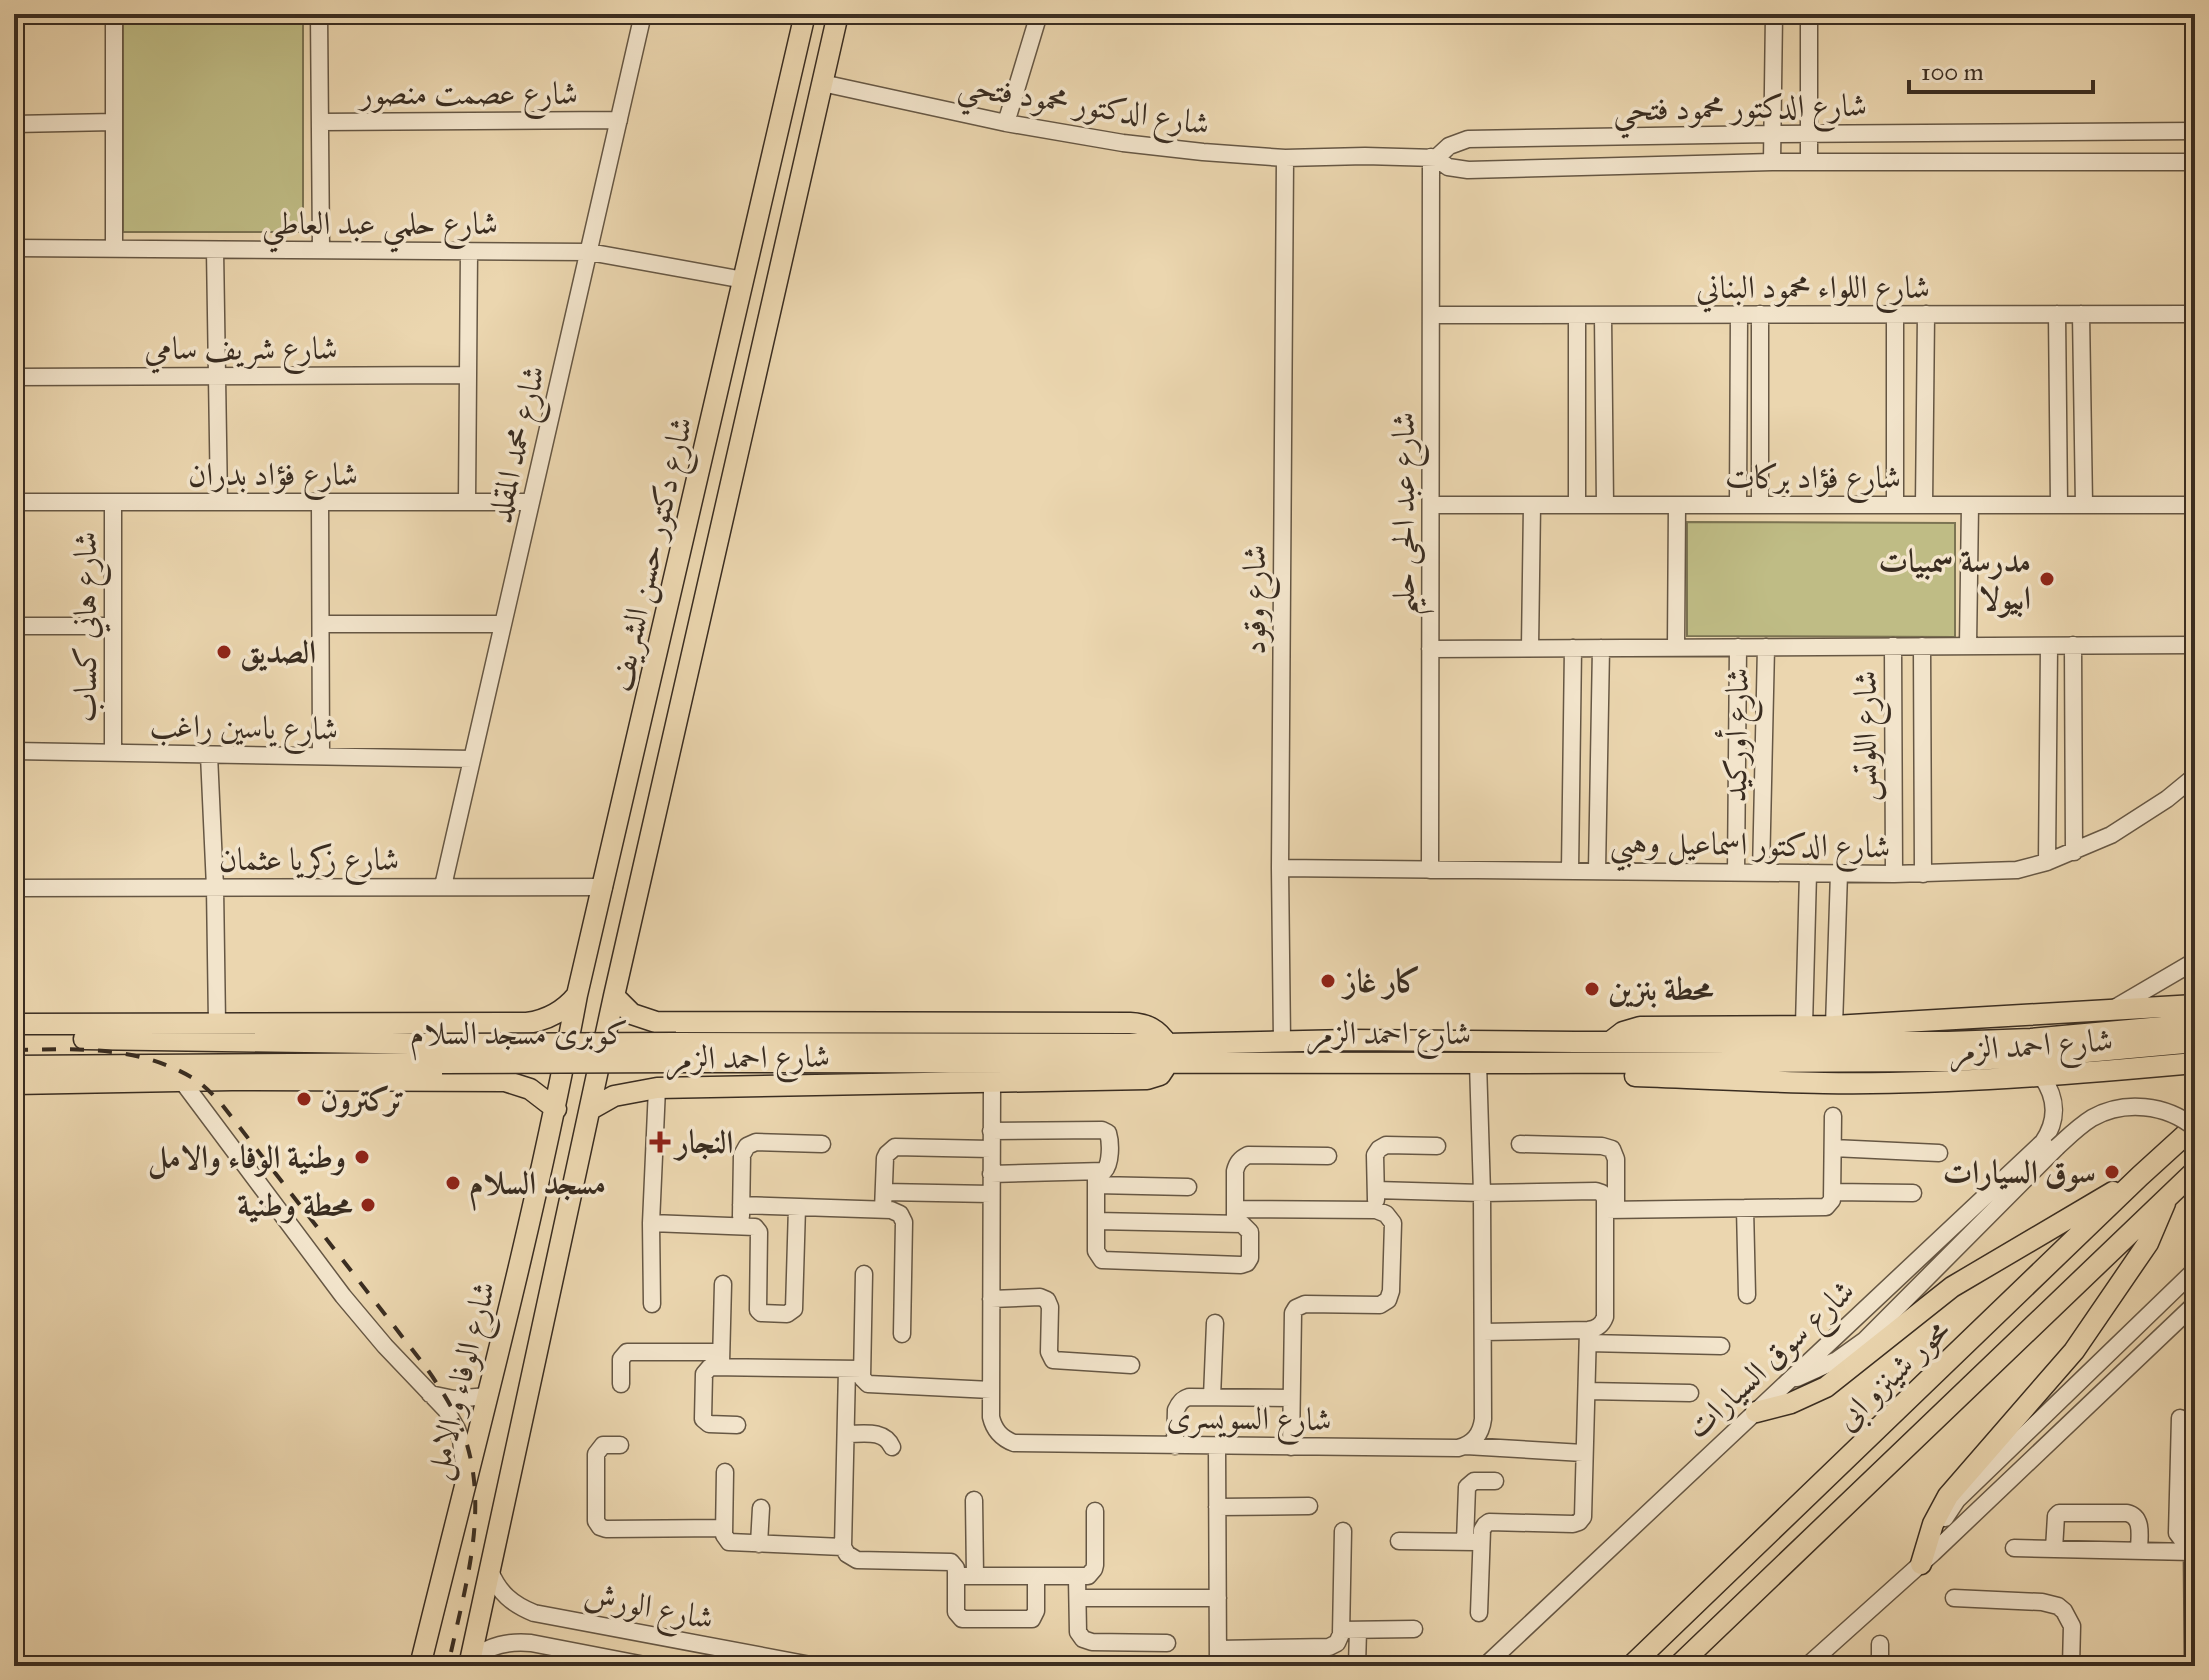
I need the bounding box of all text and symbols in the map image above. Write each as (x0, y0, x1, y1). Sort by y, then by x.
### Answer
scale bar (1909, 44, 2093, 94)
text: 100 m (1921, 57, 1984, 87)
street label: شارع الدكتور محمود فتحي (954, 65, 1212, 154)
street label: شارع عصمت منصور (357, 74, 578, 120)
street label: شارع الدكتور محمود فتحي (1613, 86, 1868, 139)
street label: شارع حلمي عبد العاطي (262, 204, 498, 253)
street label: شارع اللواء محمود البناني (1696, 268, 1930, 314)
street label: شارع شريف سامي (144, 329, 338, 375)
street label: شارع محمد المقلد (480, 362, 560, 528)
street label: شارع عبد الحى حليم (1384, 412, 1435, 616)
street label: شارع دكتور حسن الشريف (600, 413, 708, 697)
street label: شارع فؤاد بدران (188, 455, 358, 501)
street label: شارع فؤاد بركات (1725, 458, 1901, 504)
street label: شارع هاني كساب (66, 532, 112, 722)
place label: مدرسة سمبيات ابيولا (1879, 542, 2031, 618)
street label: شارع وقود (1235, 545, 1281, 655)
marker: مدرسة سمبيات ابيولا (2038, 570, 2056, 588)
place label: الصديق (240, 633, 316, 672)
marker: الصديق (215, 643, 233, 661)
street label: شارع أوركيد (1713, 667, 1764, 803)
street label: شارع اللوتس (1846, 670, 1892, 802)
street label: شارع ياسين راغب (149, 706, 339, 756)
street label: شارع الدكتور اسماعيل وهبي (1609, 823, 1891, 876)
street label: شارع زكريا عثمان (219, 840, 399, 886)
place label: كار غاز (1341, 962, 1421, 1001)
place label: محطة بنزين (1608, 970, 1714, 1009)
marker: كار غاز (1319, 972, 1337, 990)
marker: محطة بنزين (1583, 980, 1601, 998)
street label: كوبرى مسجد السلام (410, 1014, 628, 1061)
street label: شارع احمد الزمر (1307, 1014, 1471, 1060)
street label: شارع احمد الزمر (1948, 1020, 2115, 1078)
street label: شارع احمد الزمر (666, 1037, 831, 1085)
place label: تركترون (320, 1080, 405, 1119)
marker: تركترون (295, 1090, 313, 1108)
place label: النجار (673, 1123, 734, 1162)
marker: النجار (651, 1133, 669, 1151)
place label: وطنية الوفاء والامل (148, 1138, 346, 1180)
marker: وطنية الوفاء والامل (353, 1148, 371, 1166)
place label: سوق السيارات (1943, 1153, 2096, 1192)
marker: سوق السيارات (2103, 1163, 2121, 1181)
place label: مسجد السلام (469, 1164, 606, 1211)
marker: مسجد السلام (444, 1174, 462, 1192)
place label: محطة وطنية (237, 1186, 353, 1225)
marker: محطة وطنية (359, 1196, 377, 1214)
street label: شارع سوق السيارات (1678, 1272, 1867, 1452)
street label: شارع الوفاء و الامل (417, 1277, 511, 1485)
street label: محور شينزو ابى (1827, 1310, 1960, 1440)
street label: شارع السويسرى (1166, 1398, 1332, 1446)
street label: شارع الورش (580, 1575, 717, 1645)

